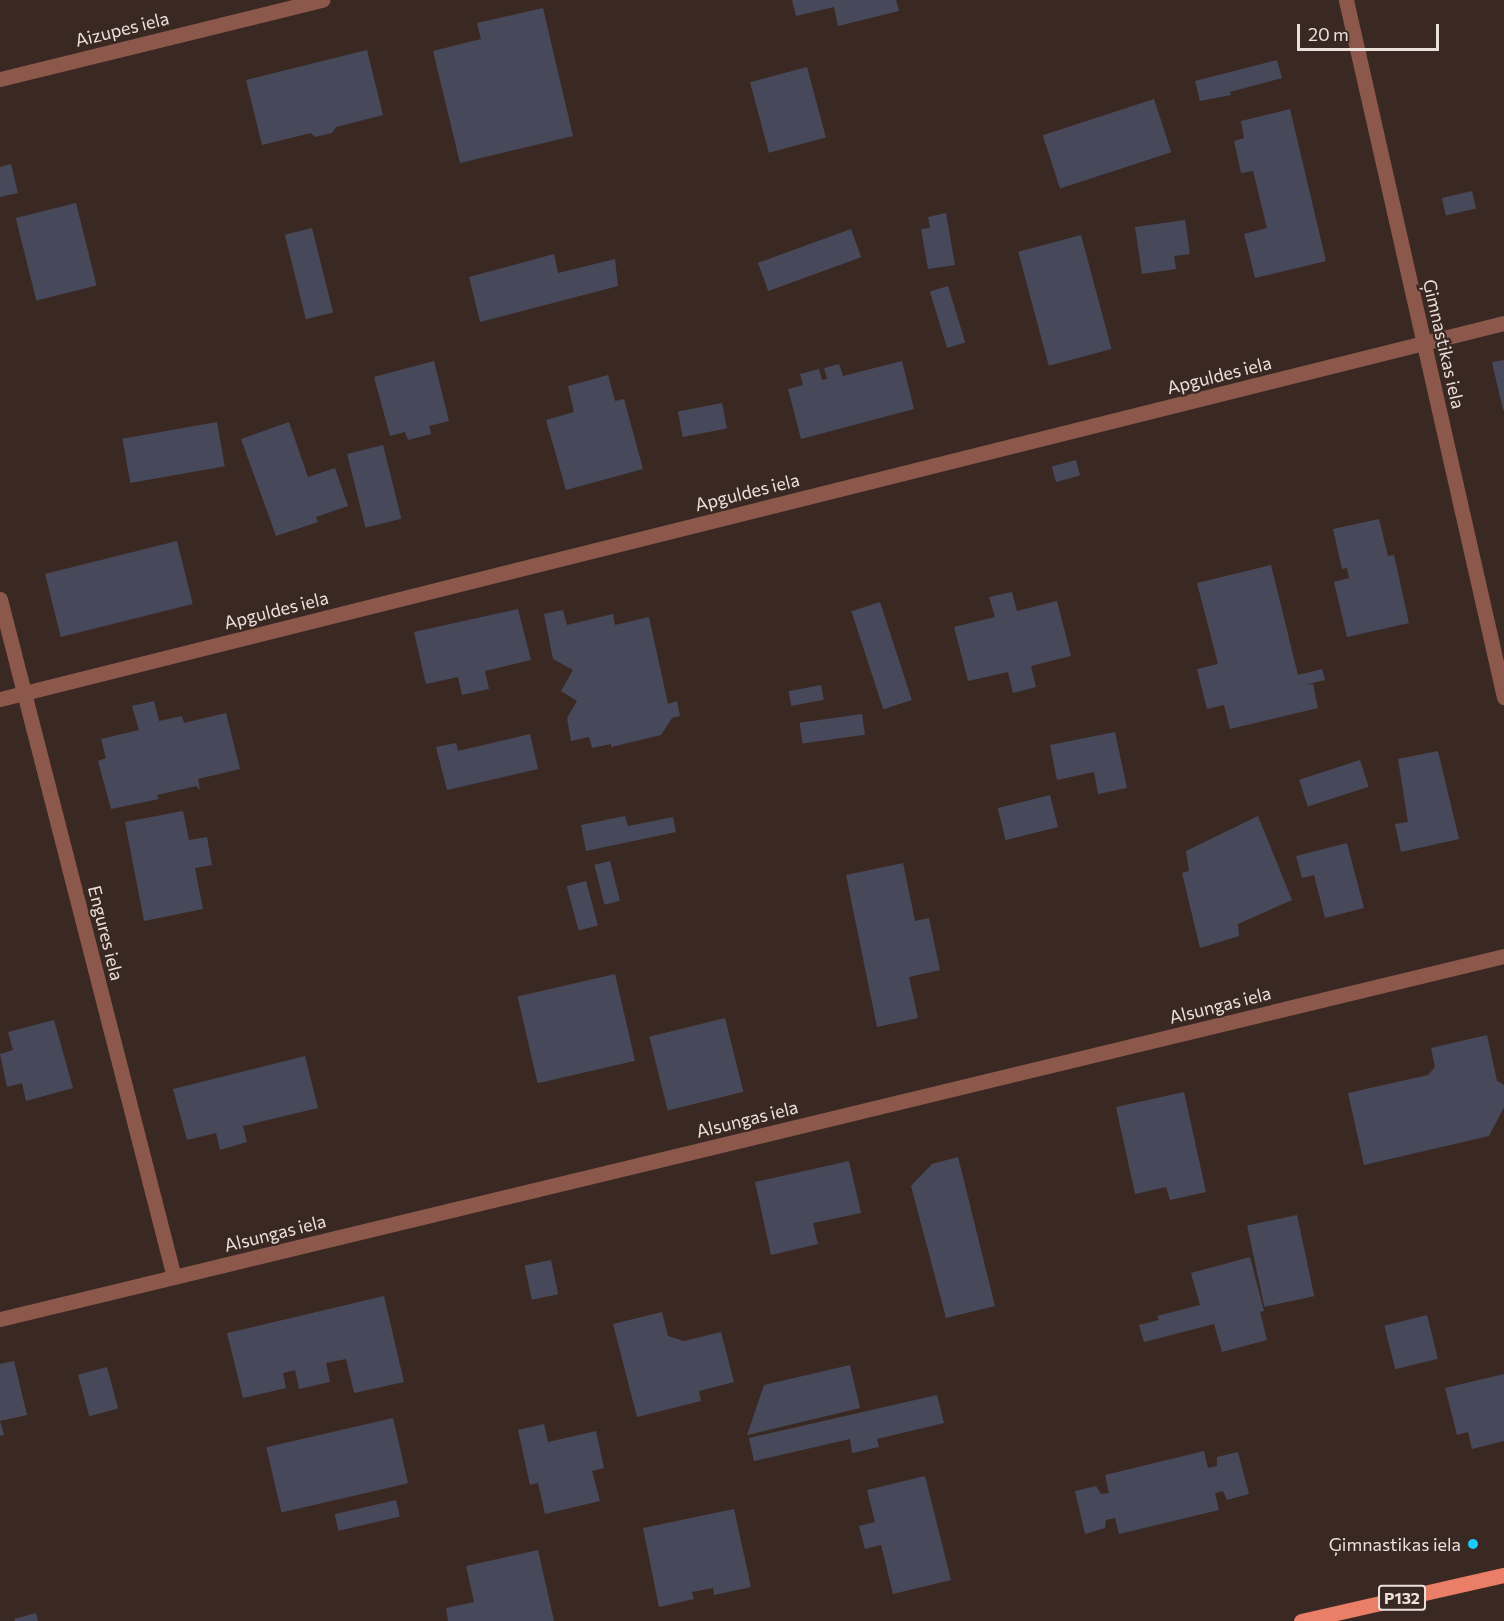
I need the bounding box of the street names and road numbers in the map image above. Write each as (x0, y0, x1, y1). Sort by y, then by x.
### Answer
street label: Aizupes iela (73, 7, 171, 51)
street label: Ģimnastikas iela (1419, 277, 1469, 411)
street label: Apguldes iela (1164, 352, 1274, 398)
street label: Apguldes iela (692, 469, 802, 515)
street label: Apguldes iela (221, 587, 331, 633)
street label: Engures iela (84, 883, 128, 983)
street label: Alsungas iela (1167, 982, 1273, 1028)
street label: Alsungas iela (694, 1096, 800, 1142)
street label: Alsungas iela (222, 1210, 328, 1256)
road number: P132 (1378, 1585, 1426, 1611)

